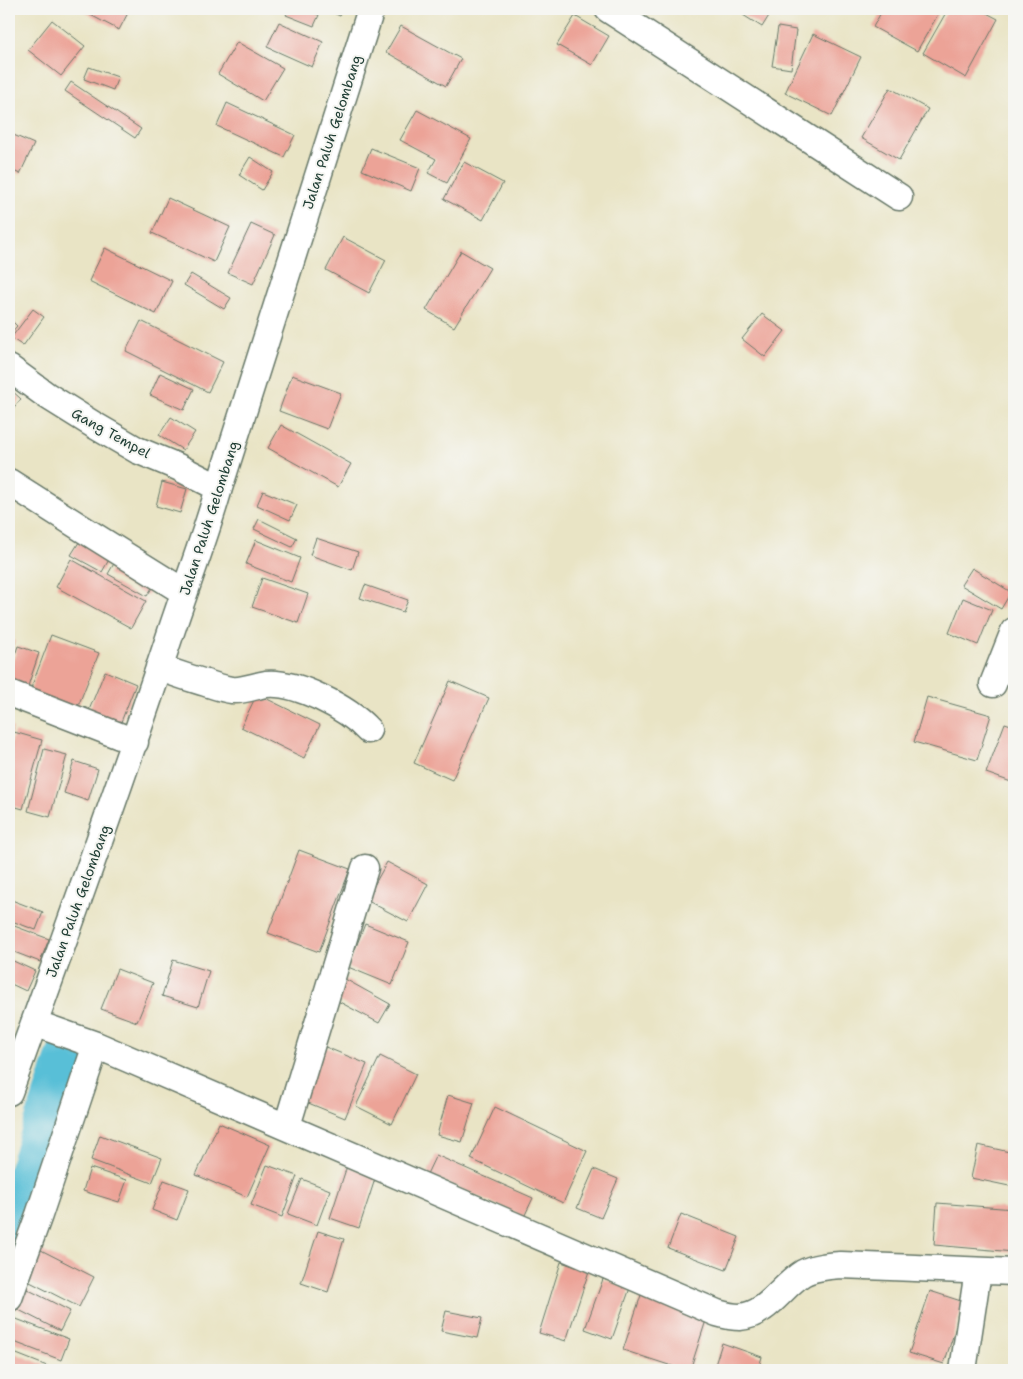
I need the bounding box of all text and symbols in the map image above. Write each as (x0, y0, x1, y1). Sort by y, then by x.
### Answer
street label: Jalan Paluh Gelombang (298, 52, 366, 212)
street label: Gang Tempel (68, 404, 154, 463)
street label: Jalan Paluh Gelombang (175, 438, 243, 598)
street label: Jalan Paluh Gelombang (42, 822, 114, 980)

